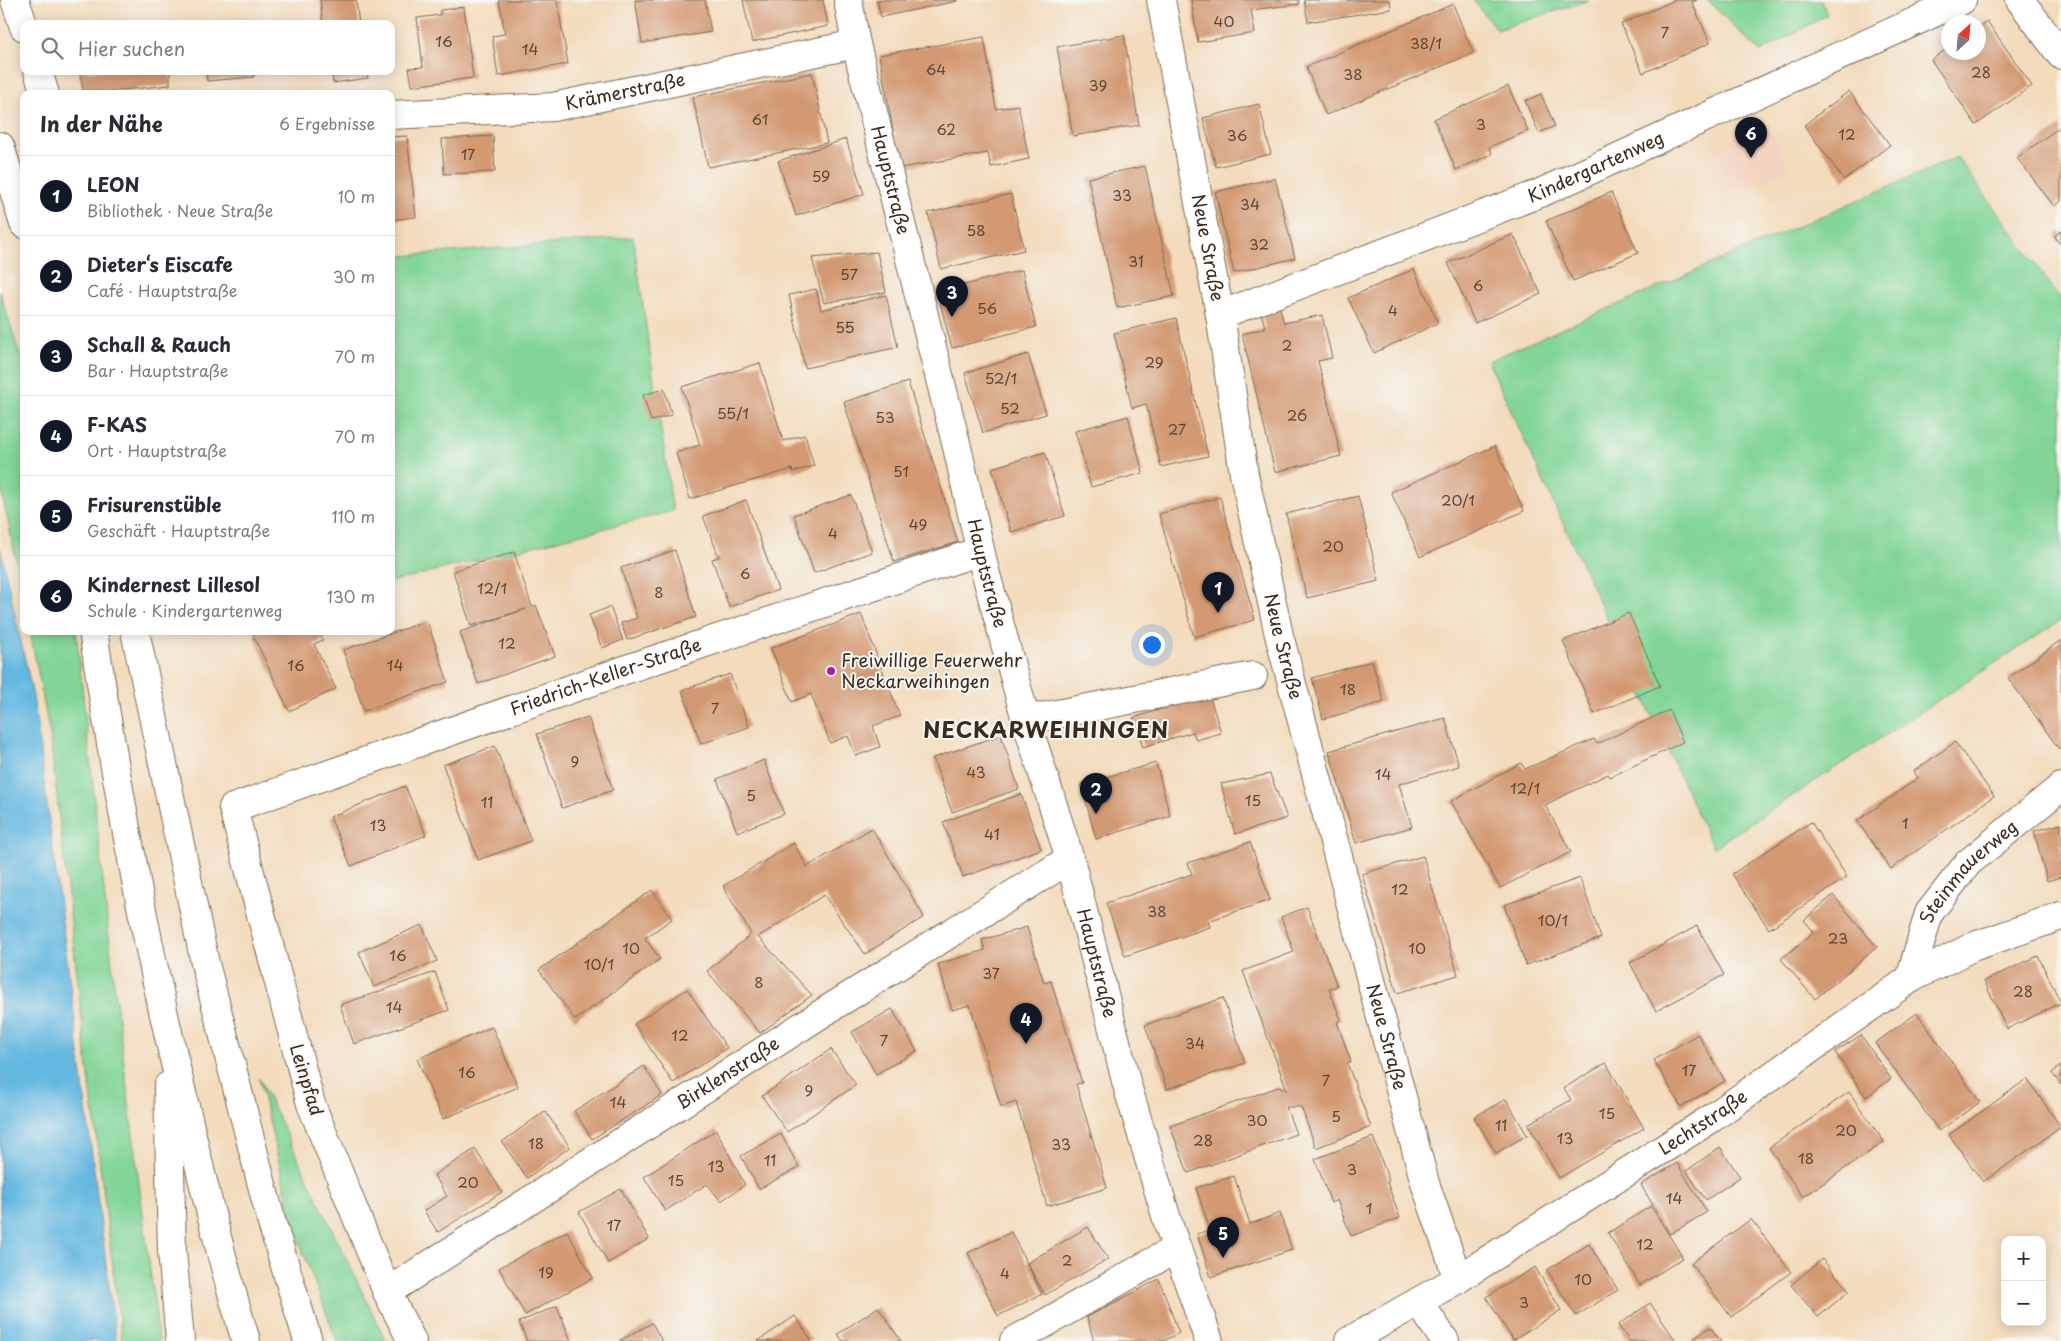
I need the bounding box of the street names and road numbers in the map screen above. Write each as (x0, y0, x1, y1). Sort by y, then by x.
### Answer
street label: Krämerstraße (562, 65, 687, 116)
street label: Hauptstraße (865, 122, 918, 237)
street label: Kindergartenweg (1523, 123, 1668, 209)
street label: Neue Straße (1186, 192, 1232, 303)
street label: Hauptstraße (962, 516, 1015, 631)
street label: Neue Straße (1258, 591, 1311, 702)
street label: Friedrich-Keller-Straße (506, 630, 704, 721)
street label: Steinmauerweg (1912, 813, 2023, 926)
street label: Hauptstraße (1071, 905, 1124, 1020)
street label: Neue Straße (1361, 981, 1415, 1092)
street label: Birklenstraße (670, 1029, 784, 1115)
street label: Leinpfad (284, 1040, 331, 1119)
street label: Lechtstraße (1652, 1082, 1752, 1161)

